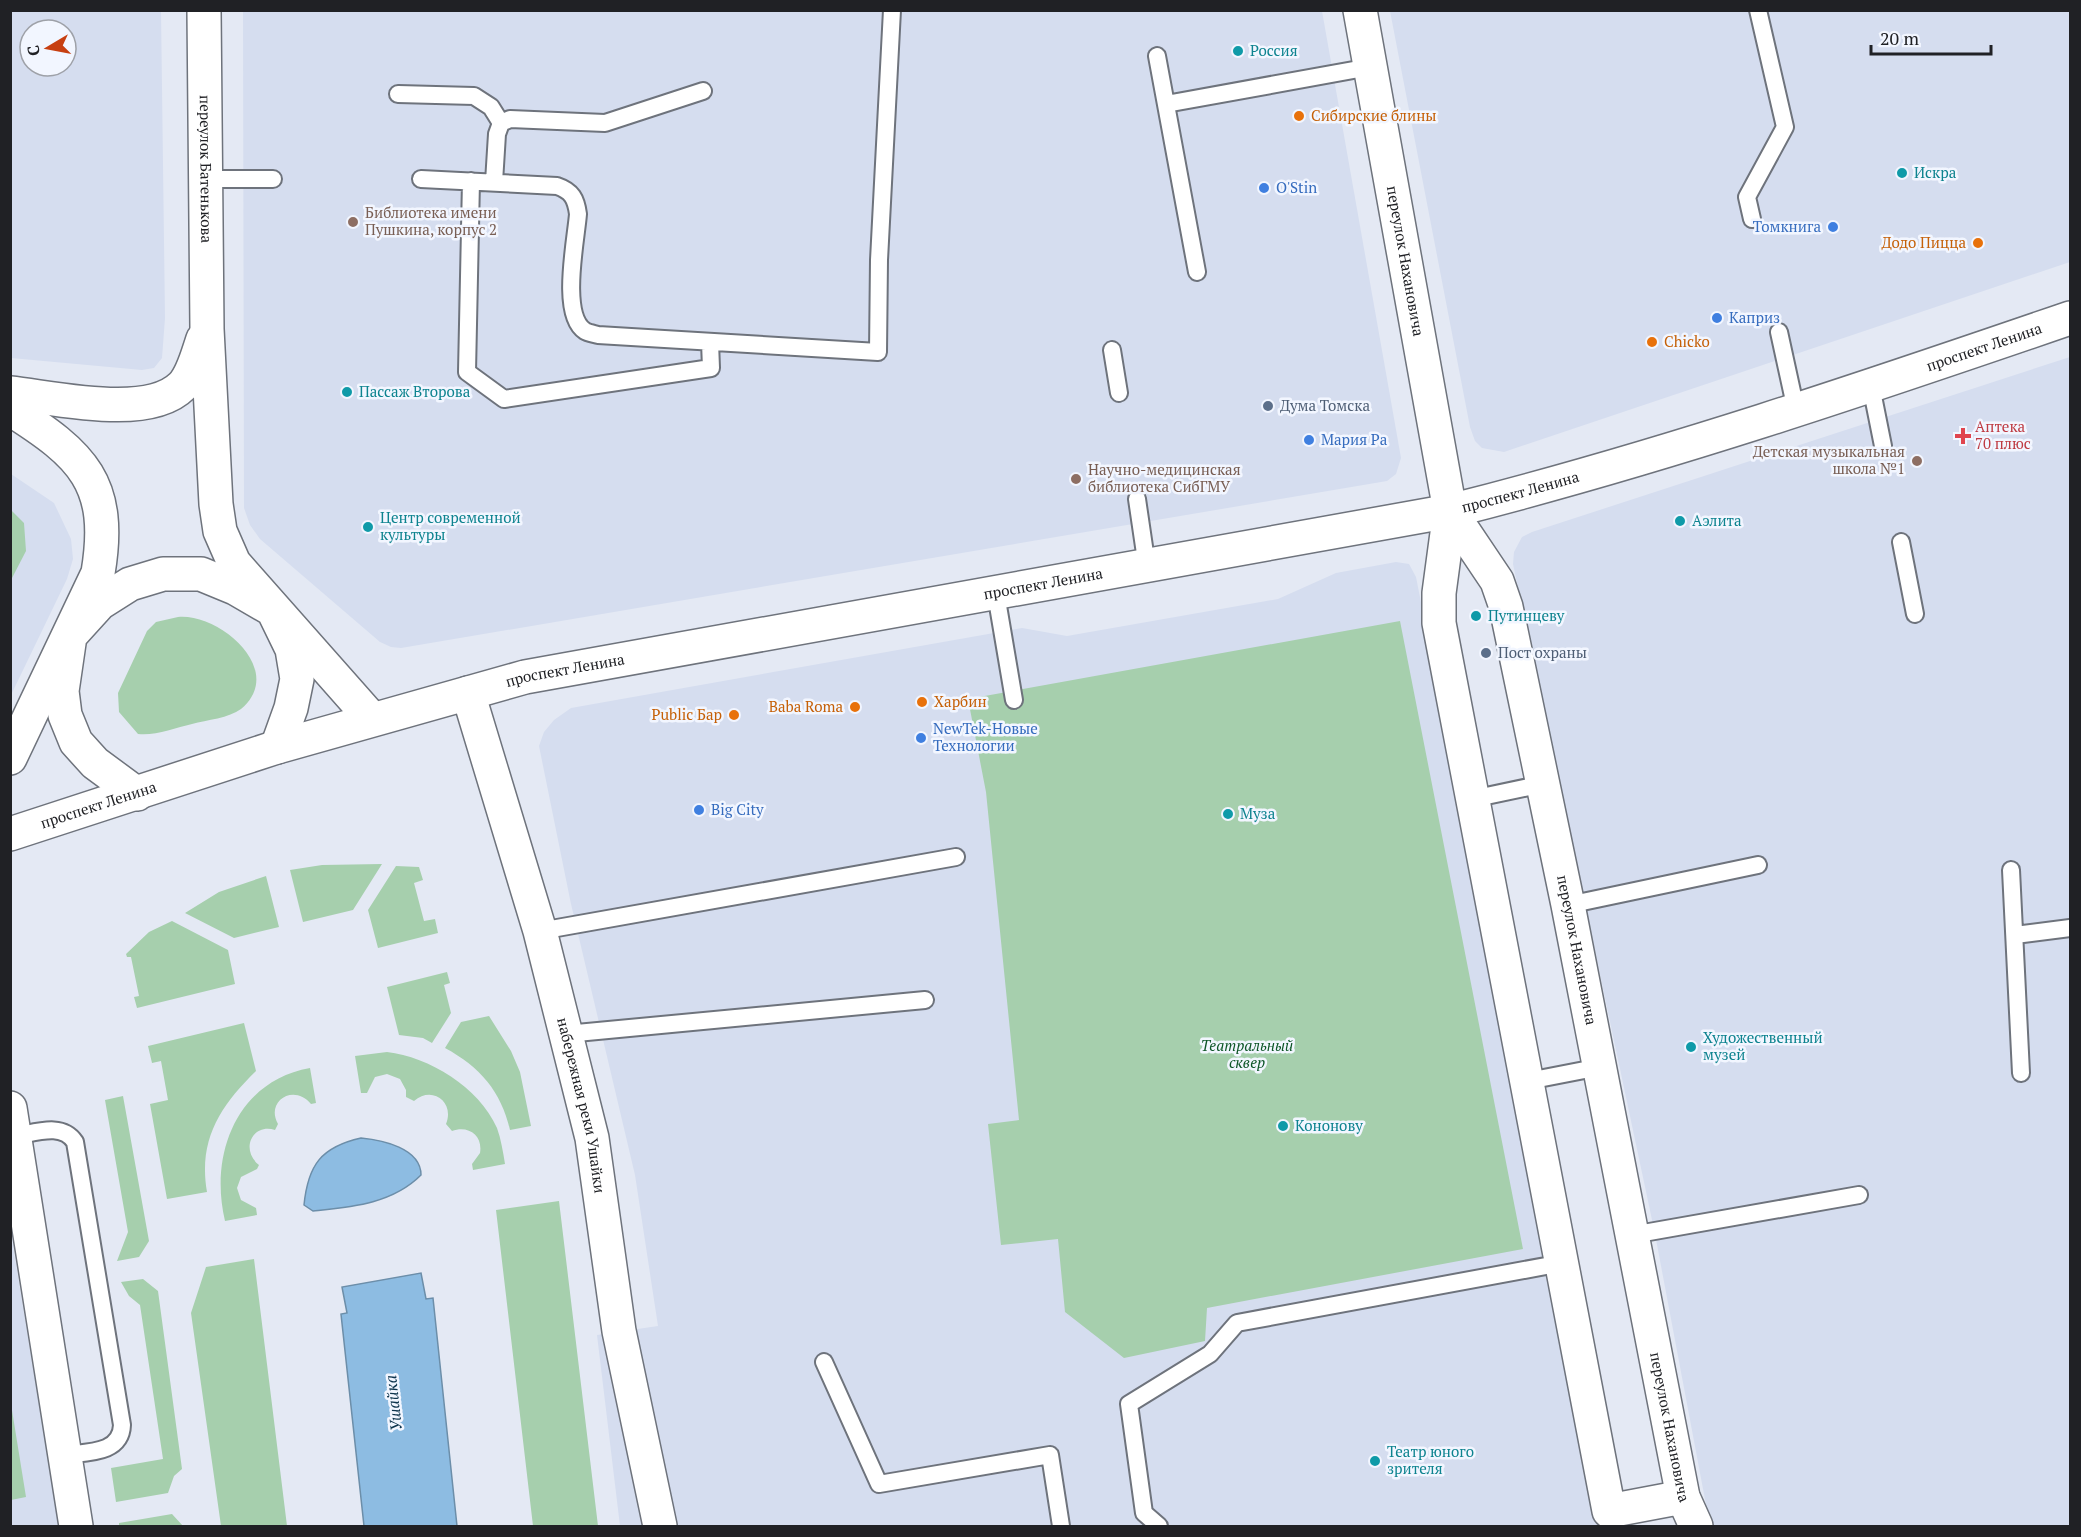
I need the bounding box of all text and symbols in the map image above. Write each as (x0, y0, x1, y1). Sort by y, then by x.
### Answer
north arrow (18, 18, 78, 78)
scale bar (1871, 18, 1991, 56)
text: 20 m (1880, 26, 1920, 50)
place label: Россия (1250, 40, 1298, 60)
text: С (21, 44, 45, 58)
marker: Россия (1231, 44, 1245, 58)
street label: переулок Батенькова (196, 95, 217, 244)
place label: Сибирские блины (1311, 105, 1437, 125)
marker: Сибирские блины (1292, 109, 1306, 123)
place label: Искра (1914, 162, 1957, 182)
marker: Искра (1895, 166, 1909, 180)
place label: O'Stin (1276, 177, 1317, 197)
marker: O'Stin (1257, 181, 1271, 195)
street label: переулок Нахановича (1383, 184, 1429, 338)
place label: Библиотека имени Пушкина, корпус 2 (365, 202, 497, 239)
marker: Библиотека имени Пушкина, корпус 2 (346, 215, 360, 229)
place label: Томкнига (1753, 216, 1821, 236)
marker: Томкнига (1826, 220, 1840, 234)
place label: Додо Пицца (1882, 232, 1966, 252)
marker: Додо Пицца (1971, 236, 1985, 250)
place label: Каприз (1729, 307, 1780, 327)
marker: Каприз (1710, 311, 1724, 325)
street label: проспект Ленина (1923, 317, 2045, 375)
place label: Chicko (1664, 331, 1710, 351)
marker: Chicko (1645, 335, 1659, 349)
place label: Пассаж Второва (359, 381, 471, 401)
marker: Пассаж Второва (340, 385, 354, 399)
place label: Дума Томска (1280, 395, 1370, 415)
marker: Дума Томска (1261, 399, 1275, 413)
place label: Аптека 70 плюс (1975, 416, 2031, 453)
place label: Мария Ра (1321, 429, 1388, 449)
marker: Аптека 70 плюс (1956, 429, 1970, 443)
marker: Мария Ра (1302, 433, 1316, 447)
place label: Детская музыкальная школа №1 (1753, 441, 1905, 478)
marker: Детская музыкальная школа №1 (1910, 454, 1924, 468)
place label: Научно-медицинская библиотека СибГМУ (1088, 459, 1241, 496)
street label: проспект Ленина (1459, 466, 1581, 517)
marker: Научно-медицинская библиотека СибГМУ (1069, 472, 1083, 486)
place label: Центр современной культуры (380, 507, 521, 544)
place label: Аэлита (1692, 510, 1742, 530)
marker: Аэлита (1673, 514, 1687, 528)
marker: Центр современной культуры (361, 520, 375, 534)
street label: проспект Ленина (982, 562, 1105, 604)
place label: Путинцеву (1488, 605, 1565, 625)
marker: Путинцеву (1469, 609, 1483, 623)
place label: Пост охраны (1498, 642, 1587, 662)
marker: Пост охраны (1479, 646, 1493, 660)
street label: проспект Ленина (503, 648, 626, 691)
place label: Харбин (934, 691, 987, 711)
marker: Харбин (915, 695, 929, 709)
place label: Baba Roma (769, 696, 843, 716)
marker: Baba Roma (848, 700, 862, 714)
place label: Public Бар (652, 704, 722, 724)
marker: Public Бар (727, 708, 741, 722)
place label: NewTek-Новые Технологии (933, 718, 1038, 755)
marker: NewTek-Новые Технологии (914, 731, 928, 745)
street label: проспект Ленина (38, 776, 159, 832)
place label: Big City (711, 799, 764, 819)
marker: Big City (692, 803, 706, 817)
place label: Муза (1240, 803, 1276, 823)
marker: Муза (1221, 807, 1235, 821)
street label: переулок Нахановича (1553, 873, 1602, 1027)
street label: набережная реки Ушайки (553, 1015, 611, 1194)
place label: Художественный музей (1703, 1027, 1823, 1064)
park label: Театральный сквер (1201, 1035, 1293, 1072)
marker: Художественный музей (1684, 1040, 1698, 1054)
place label: Кононову (1295, 1115, 1363, 1135)
marker: Кононову (1276, 1119, 1290, 1133)
street label: переулок Нахановича (1646, 1350, 1695, 1506)
water label: Ушайка (379, 1374, 407, 1432)
place label: Театр юного зрителя (1387, 1441, 1474, 1478)
marker: Театр юного зрителя (1368, 1454, 1382, 1468)

